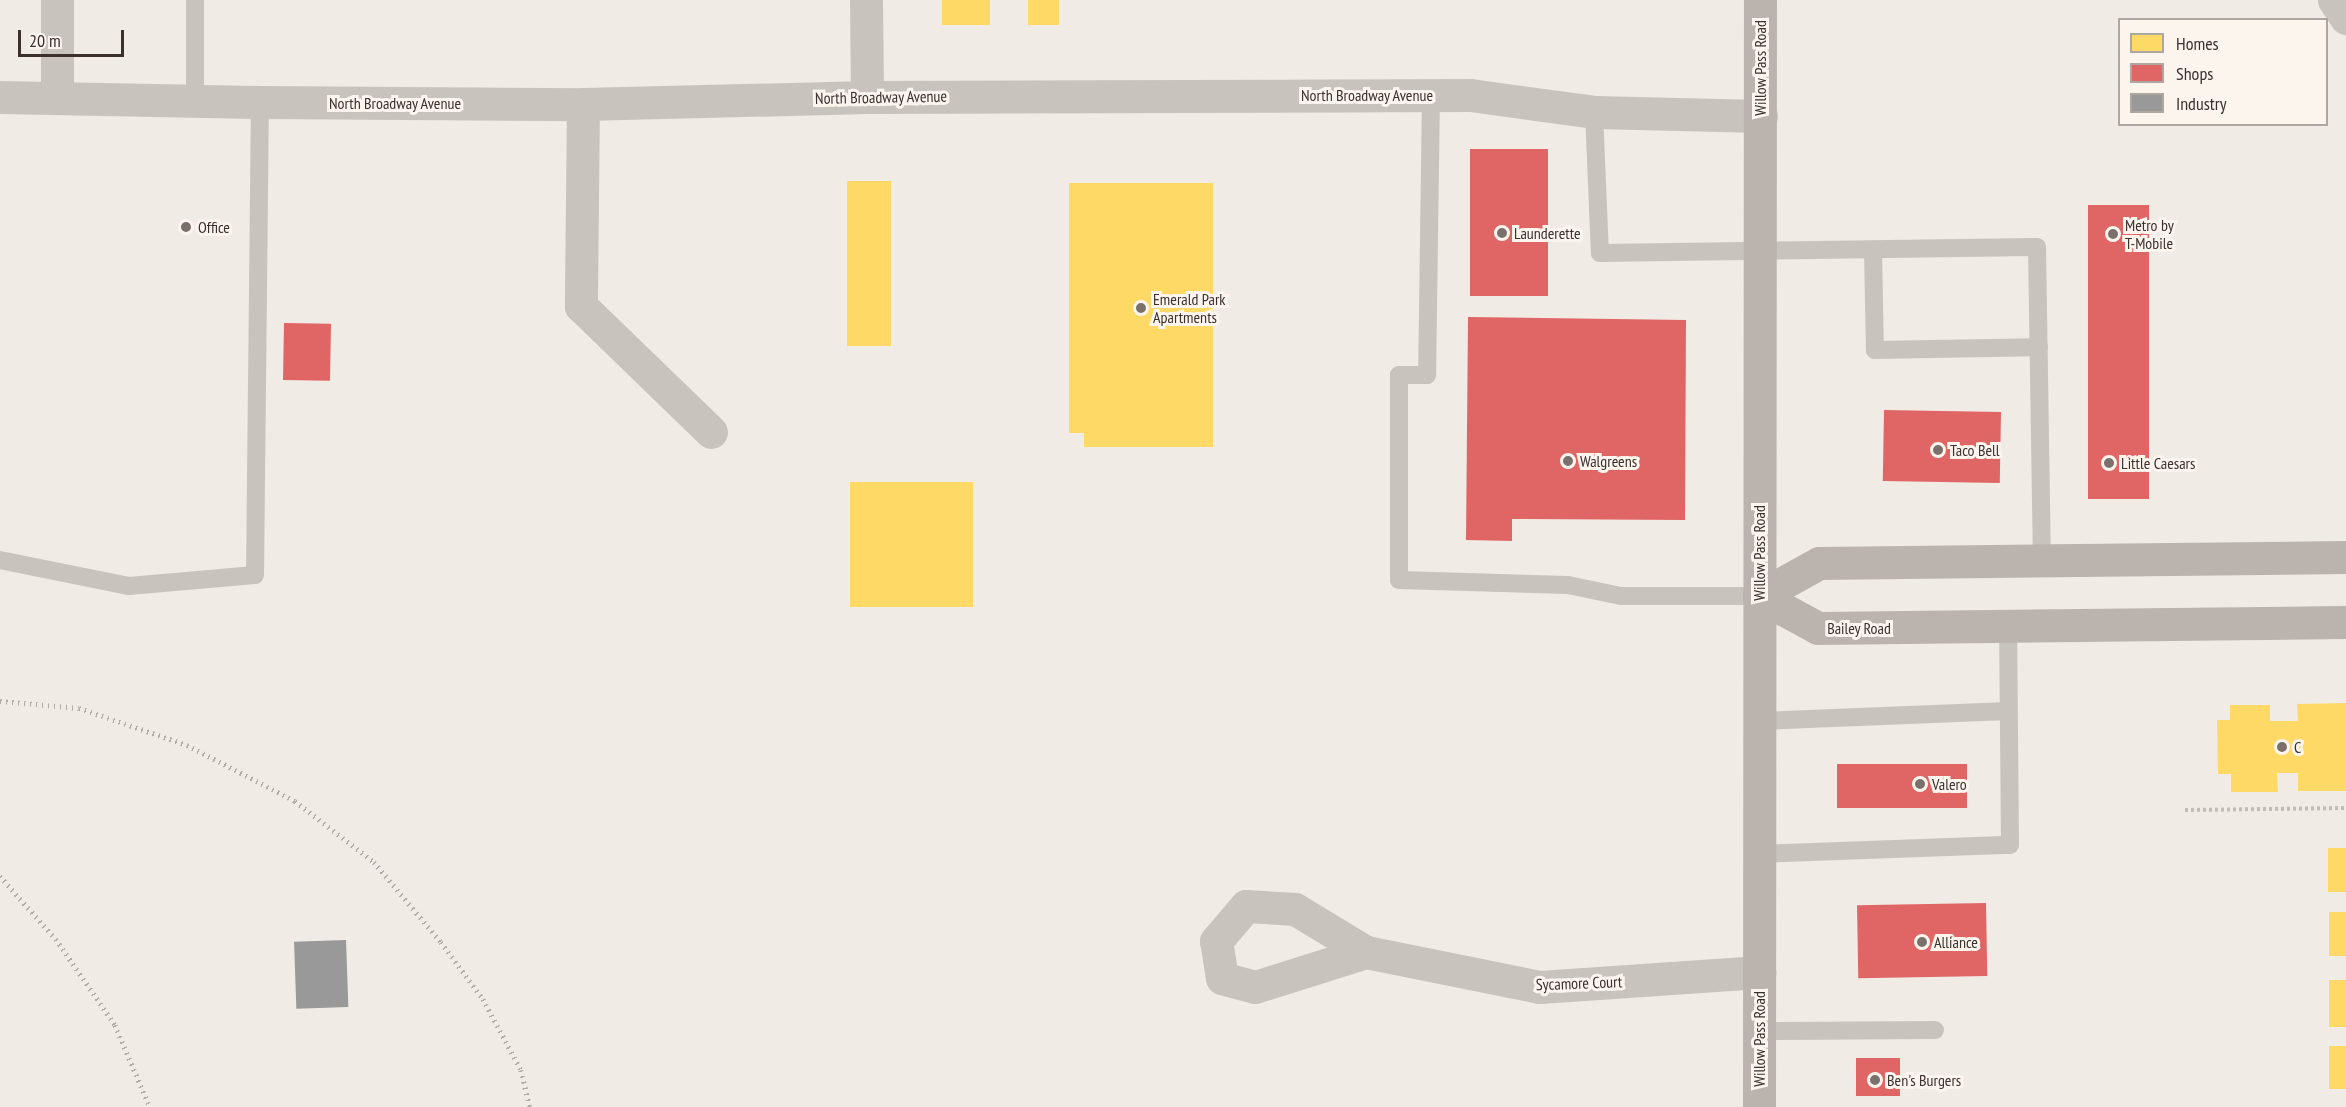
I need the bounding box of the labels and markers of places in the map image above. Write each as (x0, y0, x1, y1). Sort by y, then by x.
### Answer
place label: Metro by T-Mobile (2125, 215, 2174, 253)
place label: Office (198, 217, 230, 237)
marker: Office (179, 220, 193, 234)
place label: Launderette (1514, 223, 1581, 243)
marker: Launderette (1495, 226, 1509, 240)
marker: Metro by T-Mobile (2106, 227, 2120, 241)
place label: Emerald Park Apartments (1153, 289, 1225, 327)
marker: Emerald Park Apartments (1134, 301, 1148, 315)
place label: Taco Bell (1950, 440, 2000, 460)
marker: Taco Bell (1931, 443, 1945, 457)
place label: Walgreens (1580, 451, 1637, 471)
place label: Little Caesars (2121, 453, 2195, 473)
marker: Walgreens (1561, 454, 1575, 468)
marker: Little Caesars (2102, 456, 2116, 470)
place label: C (2294, 737, 2301, 757)
marker: C (2275, 740, 2289, 754)
place label: Valero (1932, 774, 1967, 794)
marker: Valero (1913, 777, 1927, 791)
place label: Alliance (1934, 932, 1978, 952)
marker: Alliance (1915, 935, 1929, 949)
place label: Ben's Burgers (1887, 1070, 1961, 1090)
marker: Ben's Burgers (1868, 1073, 1882, 1087)

